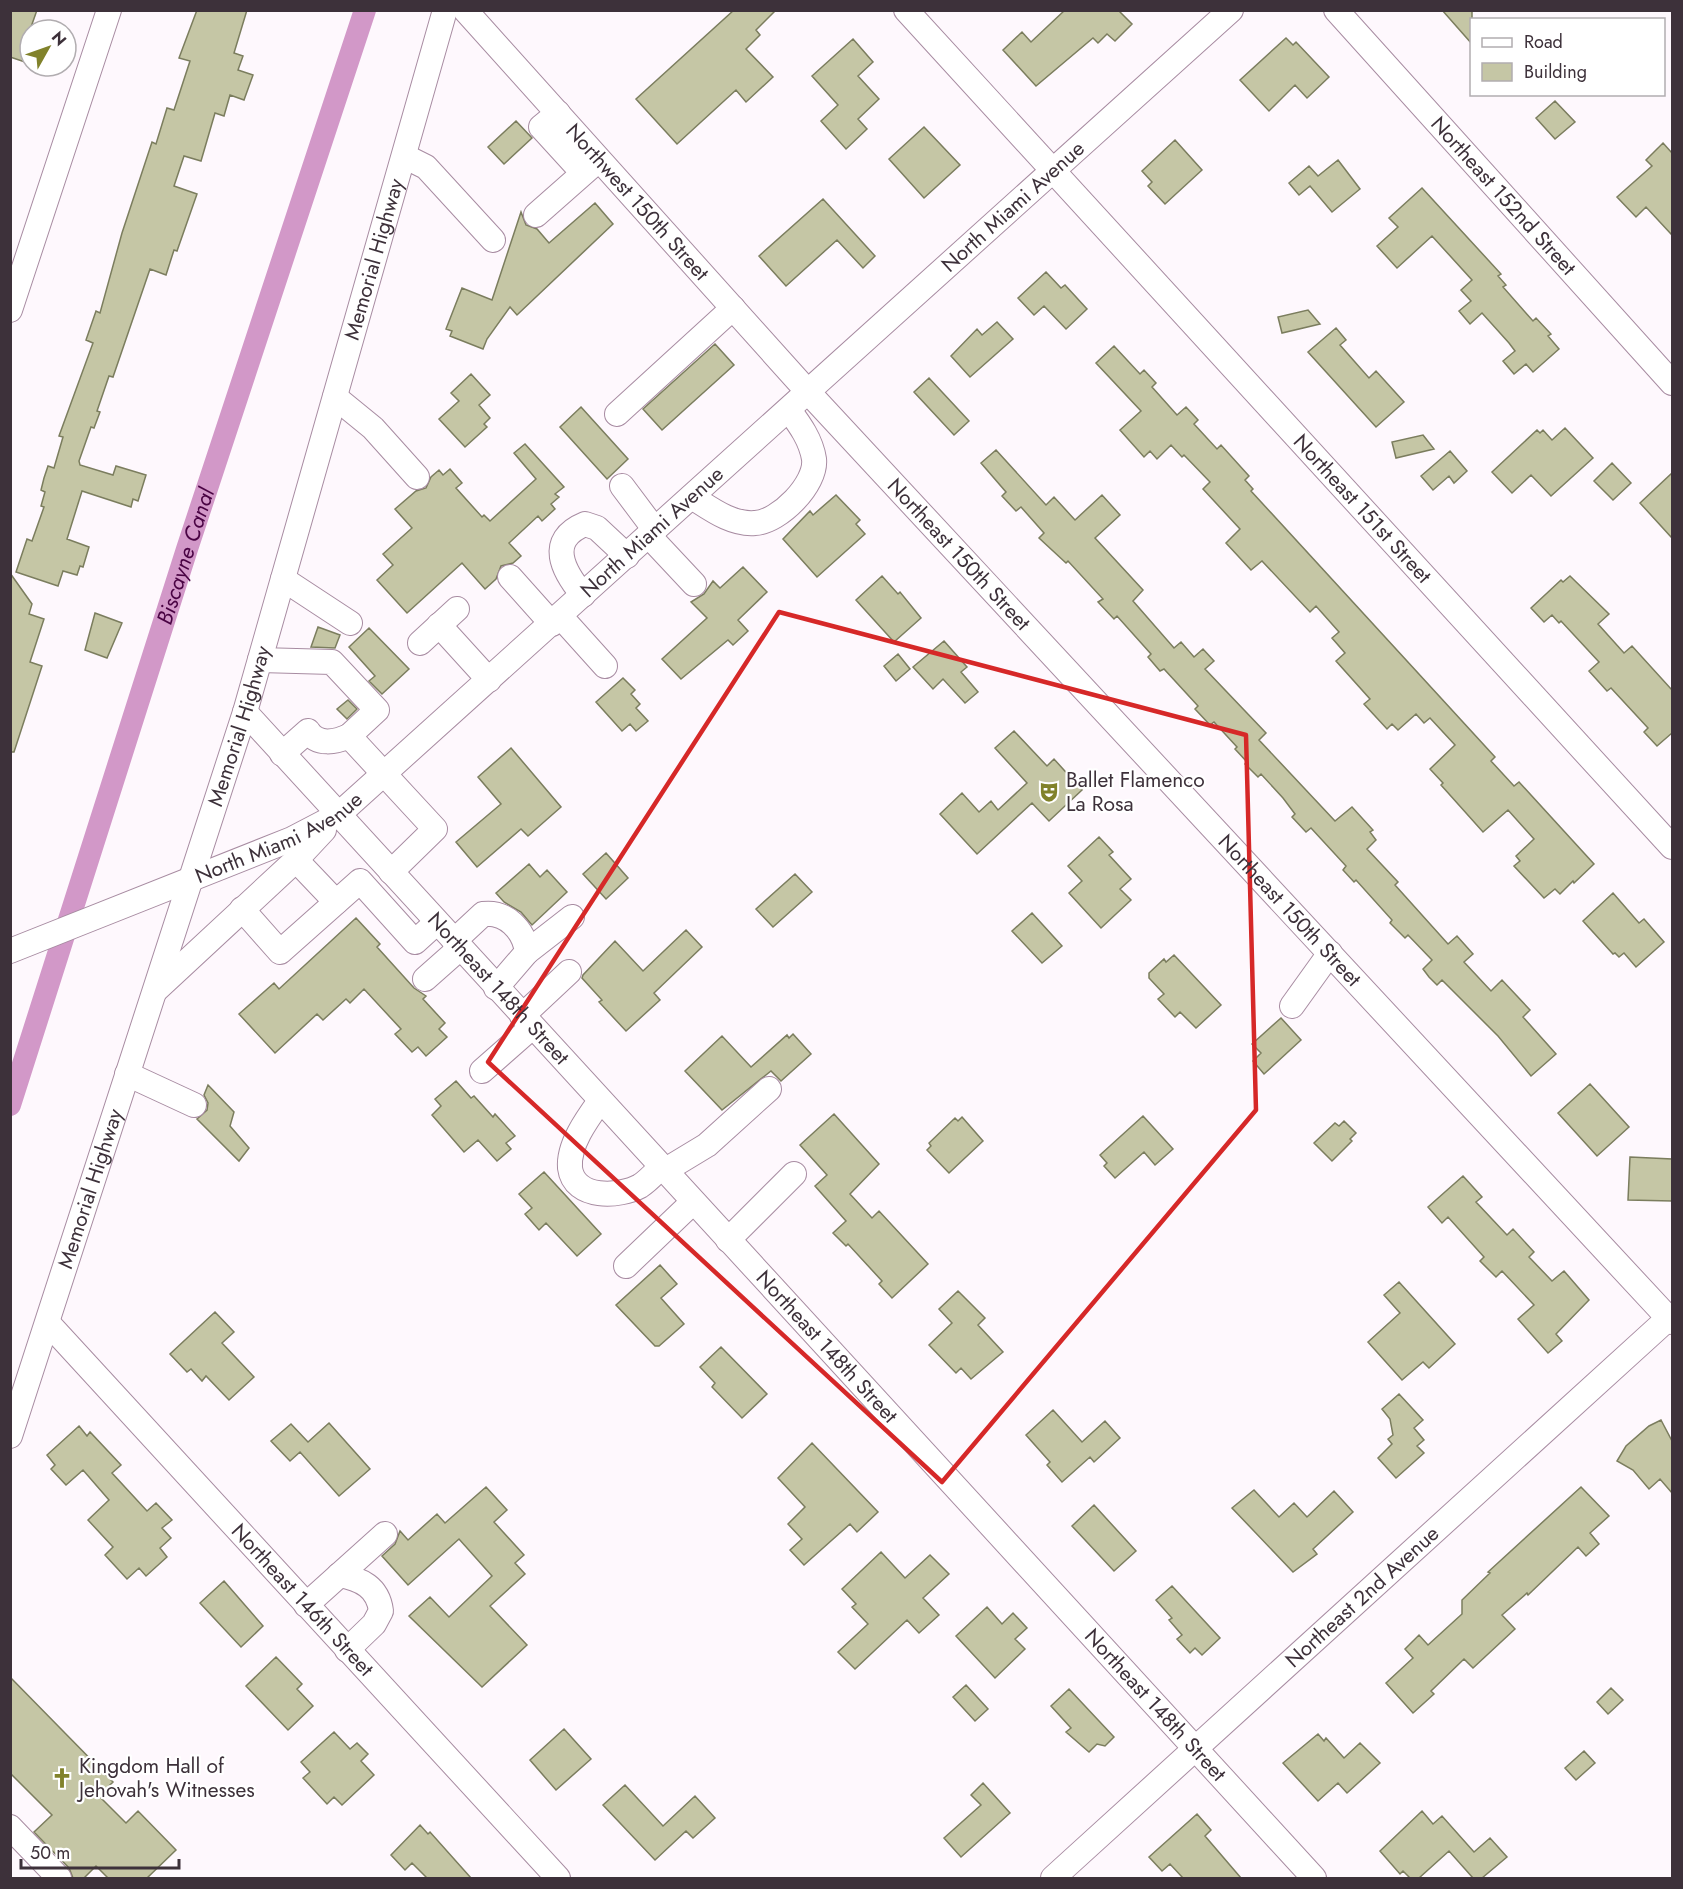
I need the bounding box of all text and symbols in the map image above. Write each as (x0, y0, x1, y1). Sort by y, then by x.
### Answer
north arrow (18, 18, 78, 78)
legend (1470, 18, 1665, 96)
text: N (46, 26, 72, 51)
text: Road (1524, 29, 1563, 55)
text: Building (1524, 59, 1587, 85)
street label: Northeast 152nd Street (1424, 110, 1583, 282)
street label: Northwest 150th Street (559, 117, 716, 287)
street label: North Miami Avenue (935, 134, 1091, 279)
street label: Memorial Highway (337, 174, 411, 343)
street label: Northeast 151st Street (1286, 428, 1438, 590)
street label: North Miami Avenue (574, 459, 730, 605)
street label: Northeast 150th Street (880, 471, 1037, 637)
water label: Biscayne Canal (148, 483, 222, 629)
street label: Memorial Highway (200, 642, 278, 810)
place label: Ballet Flamenco La Rosa (1066, 765, 1205, 819)
theatre icon: Ballet Flamenco La Rosa (1037, 780, 1061, 804)
street label: North Miami Avenue (191, 785, 369, 891)
street label: Northeast 150th Street (1211, 828, 1368, 993)
street label: Northeast 148th Street (421, 905, 576, 1071)
street label: Memorial Highway (50, 1104, 130, 1273)
street label: Northeast 148th Street (749, 1264, 905, 1430)
street label: Northeast 146th Street (224, 1517, 380, 1683)
street label: Northeast 2nd Avenue (1279, 1519, 1446, 1675)
street label: Northeast 148th Street (1077, 1622, 1233, 1788)
place label: Kingdom Hall of Jehovah's Witnesses (76, 1751, 255, 1805)
church icon: Kingdom Hall of Jehovah's Witnesses (50, 1766, 74, 1790)
scale bar (21, 1832, 178, 1870)
text: 50 m (30, 1840, 70, 1866)

